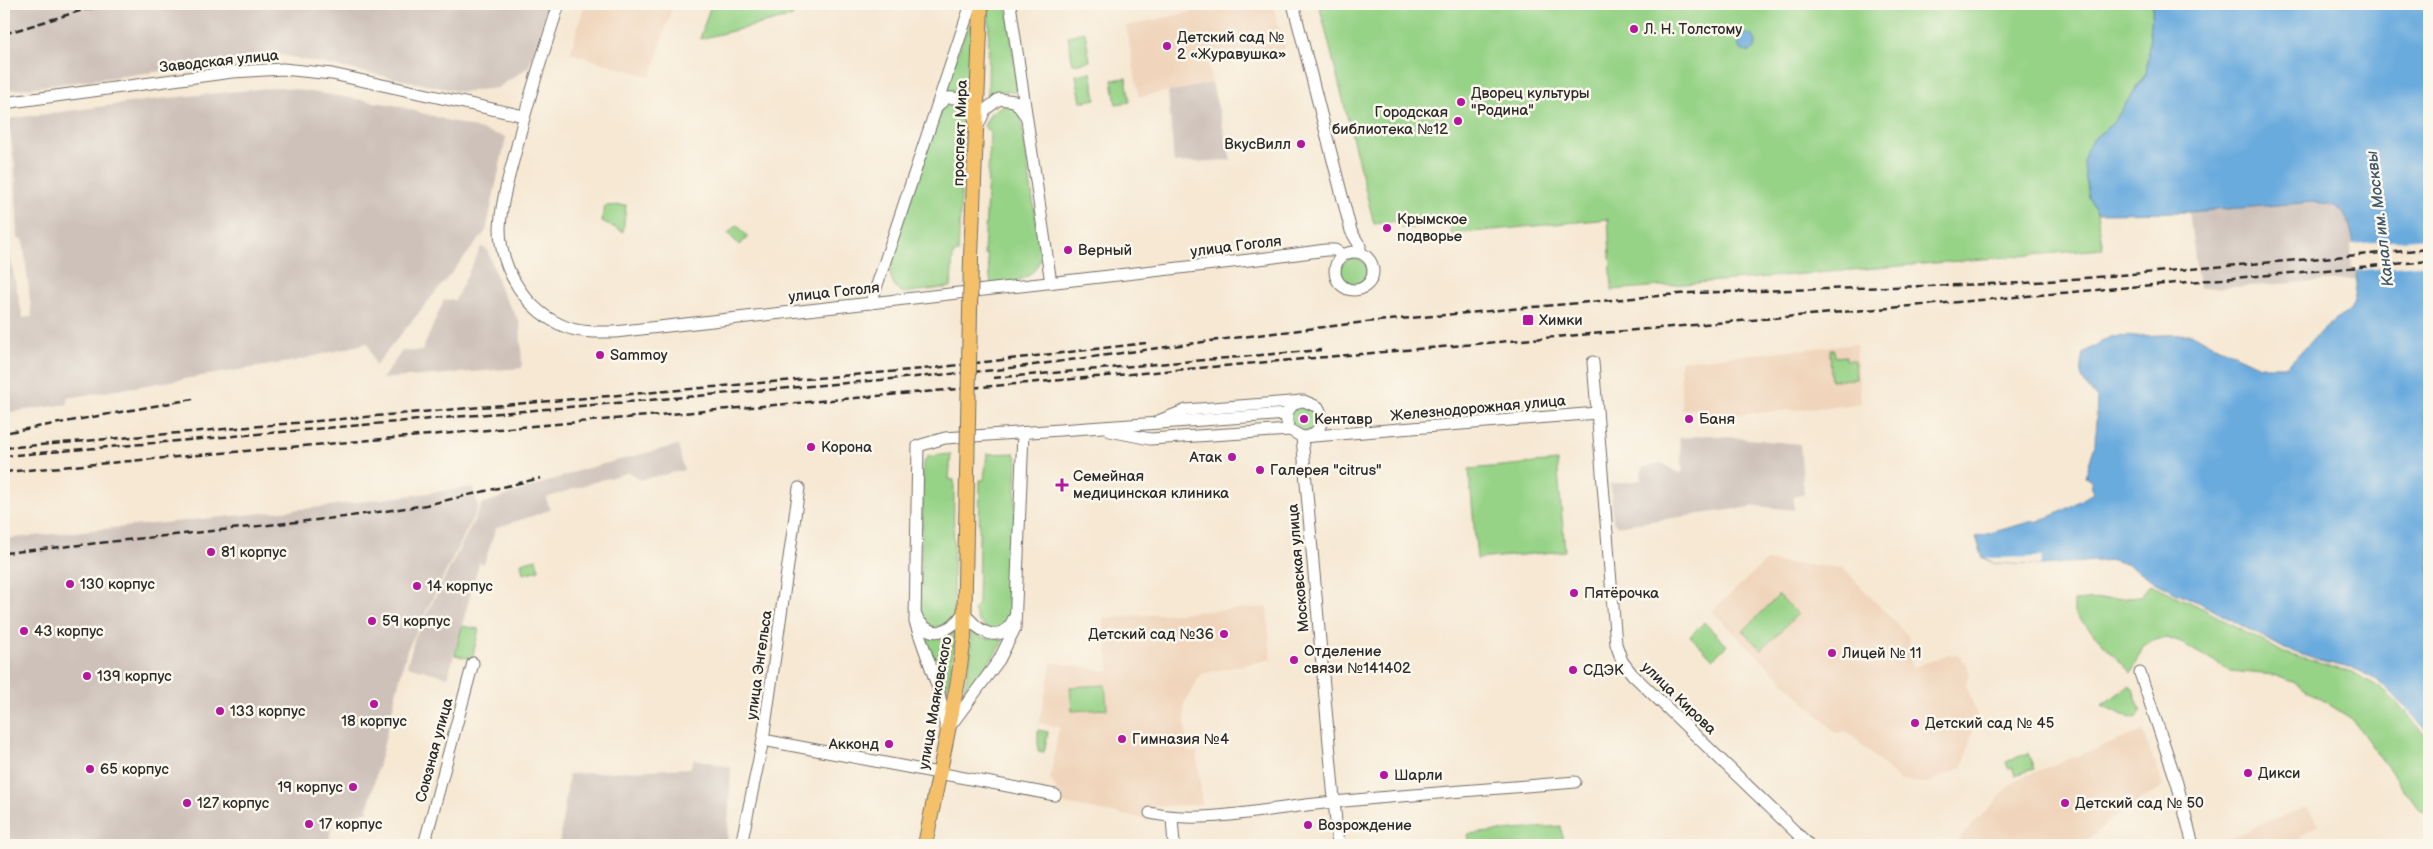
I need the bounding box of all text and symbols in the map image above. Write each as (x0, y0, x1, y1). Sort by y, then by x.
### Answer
place label: Л. Н. Толстому (1643, 20, 1742, 39)
marker: Л. Н. Толстому (1628, 23, 1640, 35)
place label: Детский сад № 2 «Журавушка» (1177, 28, 1286, 64)
marker: Детский сад № 2 «Журавушка» (1161, 40, 1173, 52)
street label: Заводская улица (158, 46, 280, 77)
street label: проспект Мира (949, 79, 972, 187)
place label: Дворец культуры "Родина" (1471, 84, 1590, 120)
marker: Дворец культуры "Родина" (1455, 96, 1467, 108)
place label: Городская библиотека №12 (1332, 103, 1448, 139)
marker: Городская библиотека №12 (1452, 115, 1464, 127)
place label: ВкусВилл (1224, 135, 1291, 154)
marker: ВкусВилл (1295, 138, 1307, 150)
water label: Канал им. Москвы (2363, 149, 2398, 288)
place label: Крымское подворье (1397, 210, 1467, 246)
marker: Крымское подворье (1381, 222, 1393, 234)
street label: улица Гоголя (1189, 231, 1283, 262)
place label: Верный (1078, 241, 1132, 260)
marker: Верный (1062, 244, 1074, 256)
street label: улица Гоголя (787, 278, 881, 307)
place label: Химки (1539, 311, 1583, 330)
marker: Химки (1521, 313, 1535, 327)
place label: Sammoy (610, 346, 668, 365)
marker: Sammoy (594, 349, 606, 361)
street label: Железнодорожная улица (1389, 391, 1567, 426)
place label: Кентавр (1314, 410, 1373, 429)
place label: Баня (1699, 410, 1735, 429)
marker: Кентавр (1298, 413, 1310, 425)
marker: Баня (1683, 413, 1695, 425)
place label: Корона (821, 438, 872, 457)
marker: Корона (805, 441, 817, 453)
place label: Атак (1188, 448, 1222, 467)
marker: Атак (1226, 451, 1238, 463)
place label: Галерея "citrus" (1270, 461, 1382, 480)
marker: Галерея "citrus" (1254, 464, 1266, 476)
place label: Семейная медицинская клиника (1073, 467, 1229, 503)
marker: Семейная медицинская клиника (1055, 478, 1069, 492)
street label: Московская улица (1283, 503, 1314, 633)
place label: 81 корпус (221, 543, 287, 562)
marker: 81 корпус (205, 546, 217, 558)
place label: 130 корпус (80, 575, 156, 594)
place label: 14 корпус (427, 577, 494, 596)
marker: 130 корпус (64, 578, 76, 590)
marker: 14 корпус (411, 580, 423, 592)
place label: Пятёрочка (1584, 584, 1659, 603)
marker: Пятёрочка (1568, 587, 1580, 599)
street label: улица Энгельса (742, 609, 777, 721)
place label: 59 корпус (382, 612, 451, 631)
marker: 59 корпус (366, 615, 378, 627)
place label: 43 корпус (34, 622, 104, 641)
marker: 43 корпус (18, 625, 30, 637)
place label: Детский сад №36 (1088, 625, 1214, 644)
marker: Детский сад №36 (1218, 628, 1230, 640)
street label: улица Маяковского (914, 635, 957, 771)
place label: Отделение связи №141402 (1304, 642, 1411, 678)
place label: Лицей № 11 (1841, 644, 1921, 663)
marker: Лицей № 11 (1826, 647, 1838, 659)
marker: Отделение связи №141402 (1288, 654, 1300, 666)
street label: улица Кирова (1637, 658, 1720, 739)
place label: СДЭК (1583, 661, 1624, 680)
marker: СДЭК (1567, 664, 1579, 676)
place label: 139 корпус (97, 667, 172, 686)
marker: 139 корпус (81, 670, 93, 682)
street label: Союзная улица (411, 696, 458, 804)
marker: 18 корпус (368, 698, 380, 710)
place label: 133 корпус (230, 702, 306, 721)
marker: 133 корпус (214, 705, 226, 717)
place label: 18 корпус (341, 712, 407, 731)
place label: Детский сад № 45 (1925, 714, 2054, 733)
marker: Детский сад № 45 (1909, 717, 1921, 729)
place label: Гимназия №4 (1132, 730, 1229, 749)
marker: Гимназия №4 (1116, 733, 1128, 745)
place label: Акконд (828, 735, 879, 754)
marker: Акконд (883, 738, 895, 750)
place label: 65 корпус (100, 760, 169, 779)
marker: 65 корпус (84, 763, 96, 775)
place label: Дикси (2258, 764, 2300, 783)
place label: Шарли (1394, 766, 1443, 785)
marker: Дикси (2242, 767, 2254, 779)
marker: Шарли (1378, 769, 1390, 781)
place label: 19 корпус (277, 778, 344, 797)
marker: 19 корпус (347, 781, 359, 793)
place label: 127 корпус (197, 794, 270, 813)
place label: Детский сад № 50 (2075, 794, 2204, 813)
marker: 127 корпус (181, 797, 193, 809)
marker: Детский сад № 50 (2059, 797, 2071, 809)
place label: 17 корпус (319, 815, 383, 834)
place label: Возрождение (1318, 816, 1412, 835)
marker: 17 корпус (303, 818, 315, 830)
marker: Возрождение (1302, 819, 1314, 831)

